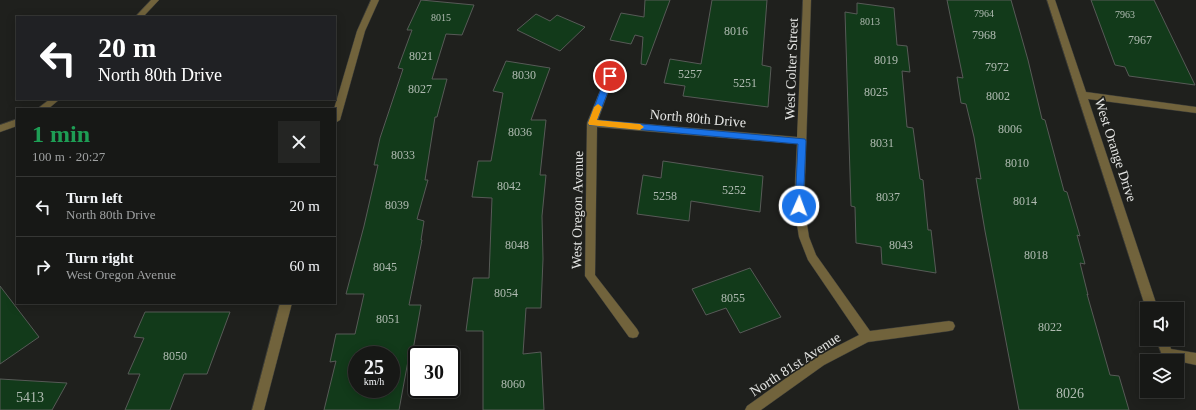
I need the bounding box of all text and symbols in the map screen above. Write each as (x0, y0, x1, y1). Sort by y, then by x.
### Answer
house number: 7964 (974, 8, 994, 19)
house number: 7963 (1115, 9, 1135, 20)
house number: 8015 (431, 12, 451, 23)
house number: 8013 (860, 16, 880, 27)
street label: West Colter Street (782, 18, 801, 120)
house number: 8016 (724, 24, 748, 38)
house number: 7968 (972, 28, 996, 42)
icon: left (32, 32, 84, 84)
text: 20 m (98, 32, 156, 63)
house number: 7967 (1128, 33, 1152, 47)
house number: 8021 (409, 49, 433, 63)
house number: 8019 (874, 53, 898, 67)
pin (593, 59, 627, 93)
house number: 7972 (985, 60, 1009, 74)
text: North 80th Drive (98, 65, 222, 85)
icon: arrive (599, 65, 621, 87)
house number: 5257 (678, 67, 702, 81)
house number: 8030 (512, 68, 536, 82)
house number: 5251 (733, 76, 757, 90)
house number: 8027 (408, 82, 432, 96)
house number: 8025 (864, 85, 888, 99)
house number: 8002 (986, 89, 1010, 103)
street label: West Orange Drive (1092, 97, 1139, 204)
street label: North 80th Drive (649, 107, 747, 130)
text: 1 min (32, 121, 90, 147)
button: close (278, 121, 320, 163)
house number: 8006 (998, 122, 1022, 136)
house number: 8036 (508, 125, 532, 139)
house number: 8031 (870, 136, 894, 150)
house number: 8033 (391, 148, 415, 162)
text: 100 m · 20:27 (32, 149, 105, 164)
street label: West Oregon Avenue (569, 151, 586, 269)
house number: 8010 (1005, 156, 1029, 170)
house number: 8042 (497, 179, 521, 193)
house number: 5252 (722, 183, 746, 197)
position arrow (778, 185, 820, 227)
house number: 5258 (653, 189, 677, 203)
text: Turn left (66, 190, 123, 206)
house number: 8037 (876, 190, 900, 204)
house number: 8014 (1013, 194, 1037, 208)
icon: left (32, 196, 54, 218)
text: 20 m (290, 198, 320, 214)
house number: 8039 (385, 198, 409, 212)
text: North 80th Drive (66, 207, 156, 222)
house number: 8048 (505, 238, 529, 252)
house number: 8043 (889, 238, 913, 252)
house number: 8018 (1024, 248, 1048, 262)
text: Turn right (66, 250, 133, 266)
icon: right (32, 256, 54, 278)
text: 60 m (290, 258, 320, 274)
house number: 8045 (373, 260, 397, 274)
text: West Oregon Avenue (66, 267, 176, 282)
house number: 8054 (494, 286, 518, 300)
house number: 8055 (721, 291, 745, 305)
map controls (1140, 302, 1184, 398)
button: sound (1140, 302, 1184, 346)
house number: 8051 (376, 312, 400, 326)
house number: 8022 (1038, 320, 1062, 334)
street label: North 81st Avenue (747, 330, 843, 399)
speed limit sign: 30 (408, 346, 460, 398)
house number: 8050 (163, 349, 187, 363)
button: layers (1140, 354, 1184, 398)
text: 25 (364, 356, 384, 378)
text: km/h (364, 376, 384, 387)
house number: 8060 (501, 377, 525, 391)
house number: 8026 (1056, 386, 1084, 401)
house number: 5413 (16, 390, 44, 405)

